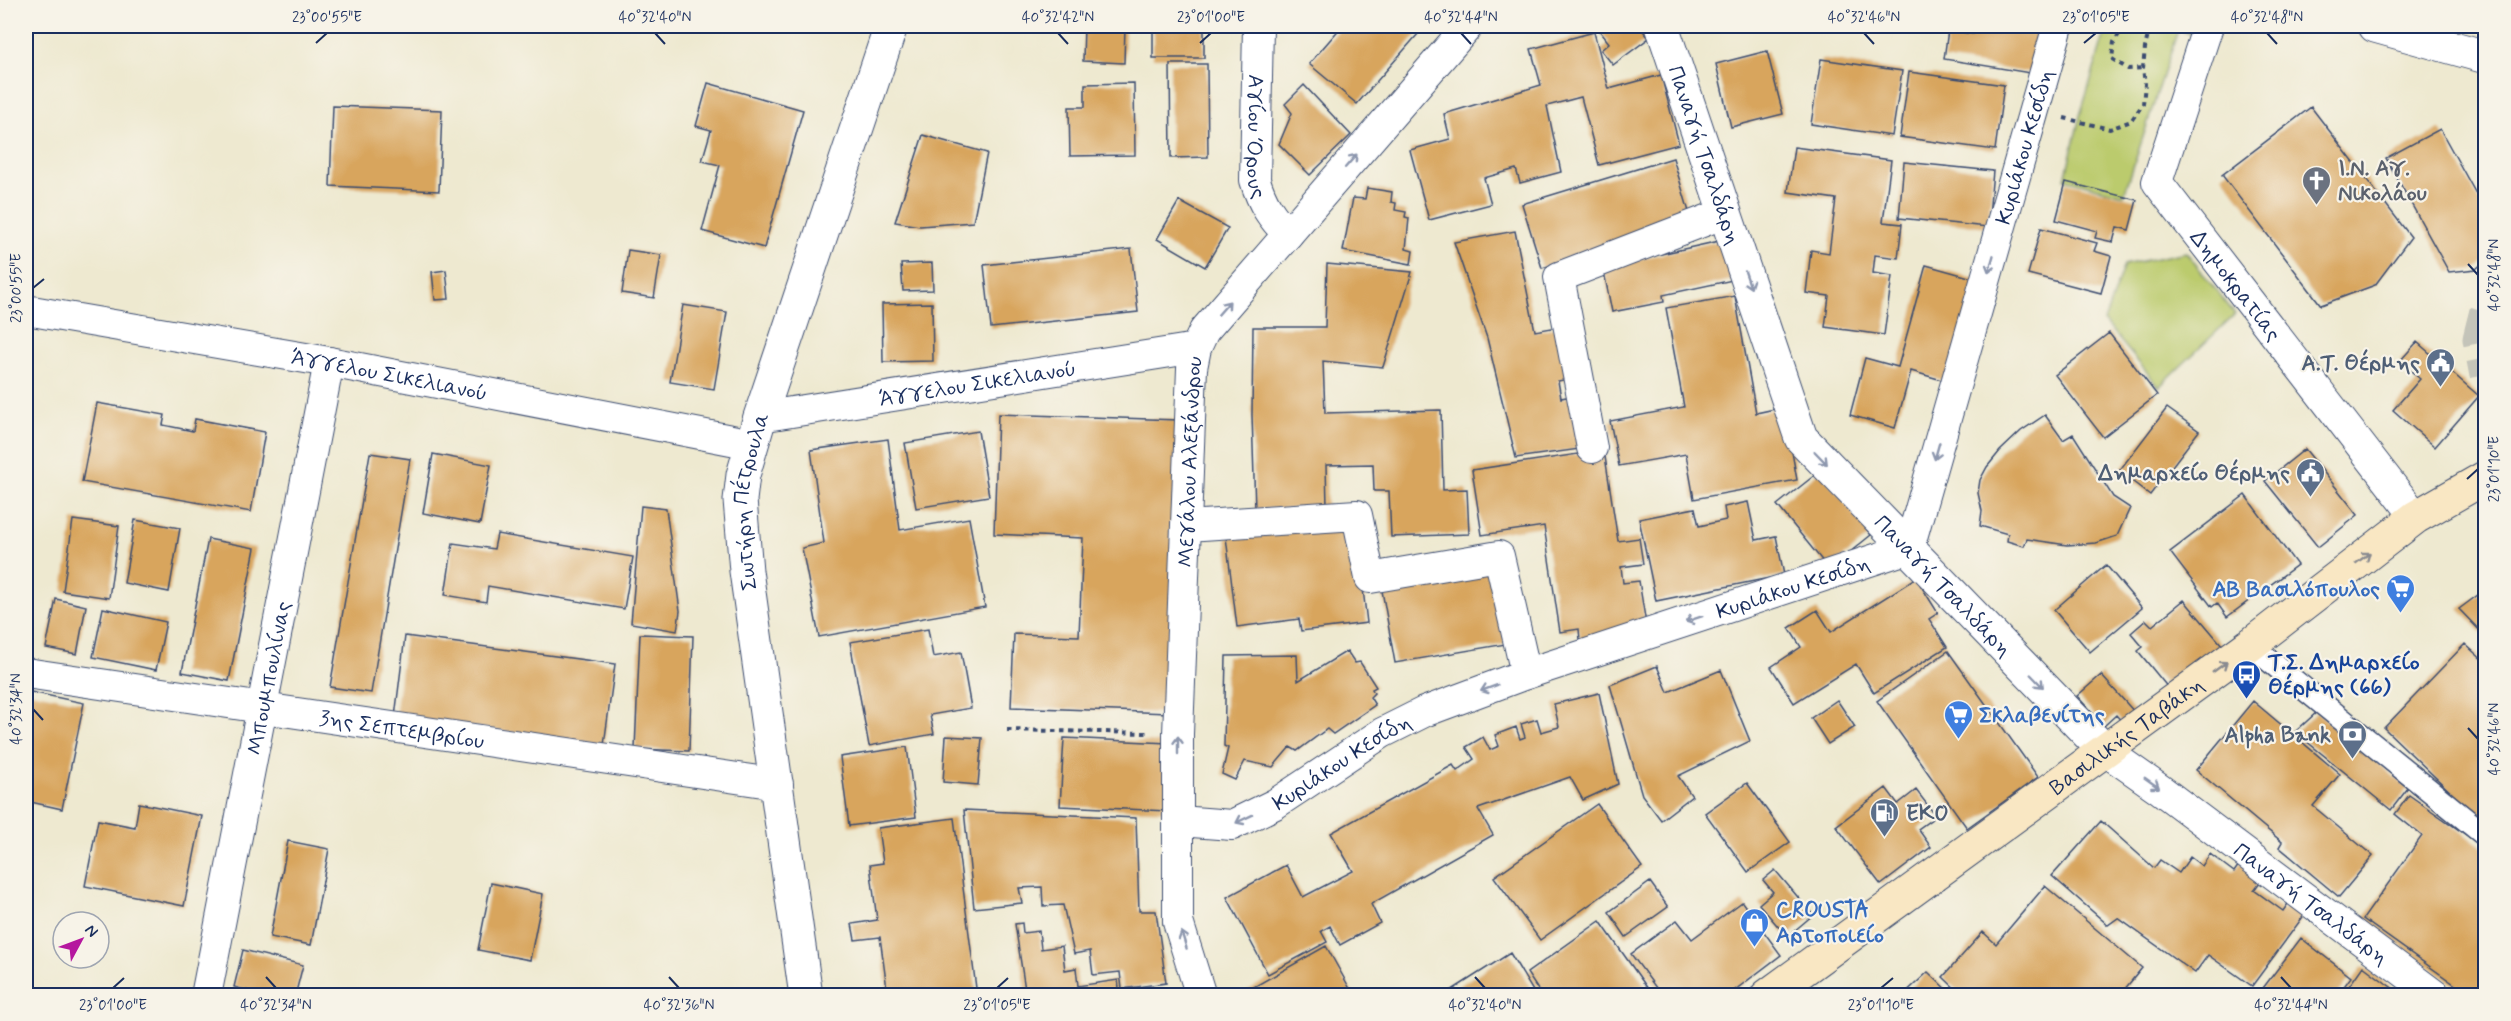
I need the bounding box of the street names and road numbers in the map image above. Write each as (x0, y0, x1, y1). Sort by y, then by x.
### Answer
street label: Παναγή Τσαλδάρη (1660, 62, 1747, 249)
street label: Κυριάκου Κεσίδη (1990, 66, 2061, 228)
street label: Αγίου Όρους (1239, 74, 1272, 203)
street label: Δημοκρατίας (2183, 225, 2287, 347)
street label: Άγγελου Σικελιανού (289, 344, 490, 408)
street label: Μεγάλου Αλεξάνδρου (1172, 354, 1210, 568)
street label: Άγγελου Σικελιανού (877, 355, 1078, 414)
street label: Σωτήρη Πέτρουλα (728, 409, 777, 592)
street label: Παναγή Τσαλδάρη (1867, 510, 2018, 663)
street label: Κυριάκου Κεσίδη (1713, 550, 1874, 627)
street label: Μπουμπουλίνας (241, 599, 298, 758)
street label: Βασιλικής Ταβάκη (2045, 671, 2210, 802)
street label: 3ης Σεπτεμβρίου (317, 704, 486, 756)
street label: Κυριάκου Κεσίδη (1267, 709, 1417, 818)
street label: Παναγή Τσαλδάρη (2227, 837, 2394, 972)

